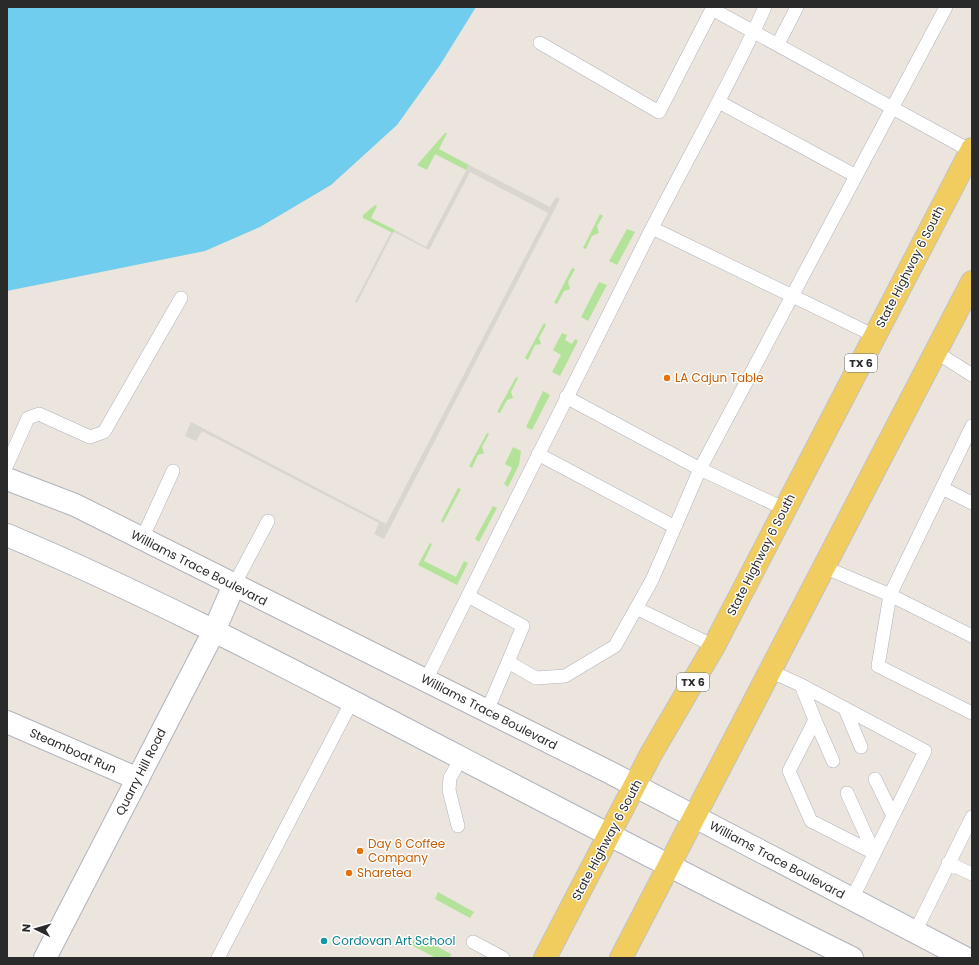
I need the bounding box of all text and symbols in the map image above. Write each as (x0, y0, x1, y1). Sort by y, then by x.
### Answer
street label: State Highway 6 South (871, 203, 948, 331)
road number: TX 6 (845, 354, 877, 372)
place label: LA Cajun Table (675, 369, 764, 386)
marker: LA Cajun Table (662, 373, 672, 383)
street label: State Highway 6 South (722, 491, 799, 619)
street label: Williams Trace Boulevard (128, 526, 270, 609)
street label: Williams Trace Boulevard (418, 670, 560, 753)
road number: TX 6 (677, 673, 709, 691)
street label: Steamboat Run (27, 724, 119, 777)
street label: Quarry Hill Road (111, 725, 170, 818)
street label: State Highway 6 South (567, 776, 646, 903)
street label: Williams Trace Boulevard (707, 817, 848, 903)
place label: Day 6 Coffee Company (368, 835, 445, 866)
marker: Day 6 Coffee Company (355, 846, 365, 856)
place label: Sharetea (357, 864, 412, 881)
marker: Sharetea (344, 868, 354, 878)
north arrow (16, 909, 56, 949)
text: N (18, 923, 34, 933)
place label: Cordovan Art School (332, 932, 455, 949)
marker: Cordovan Art School (319, 936, 329, 946)

